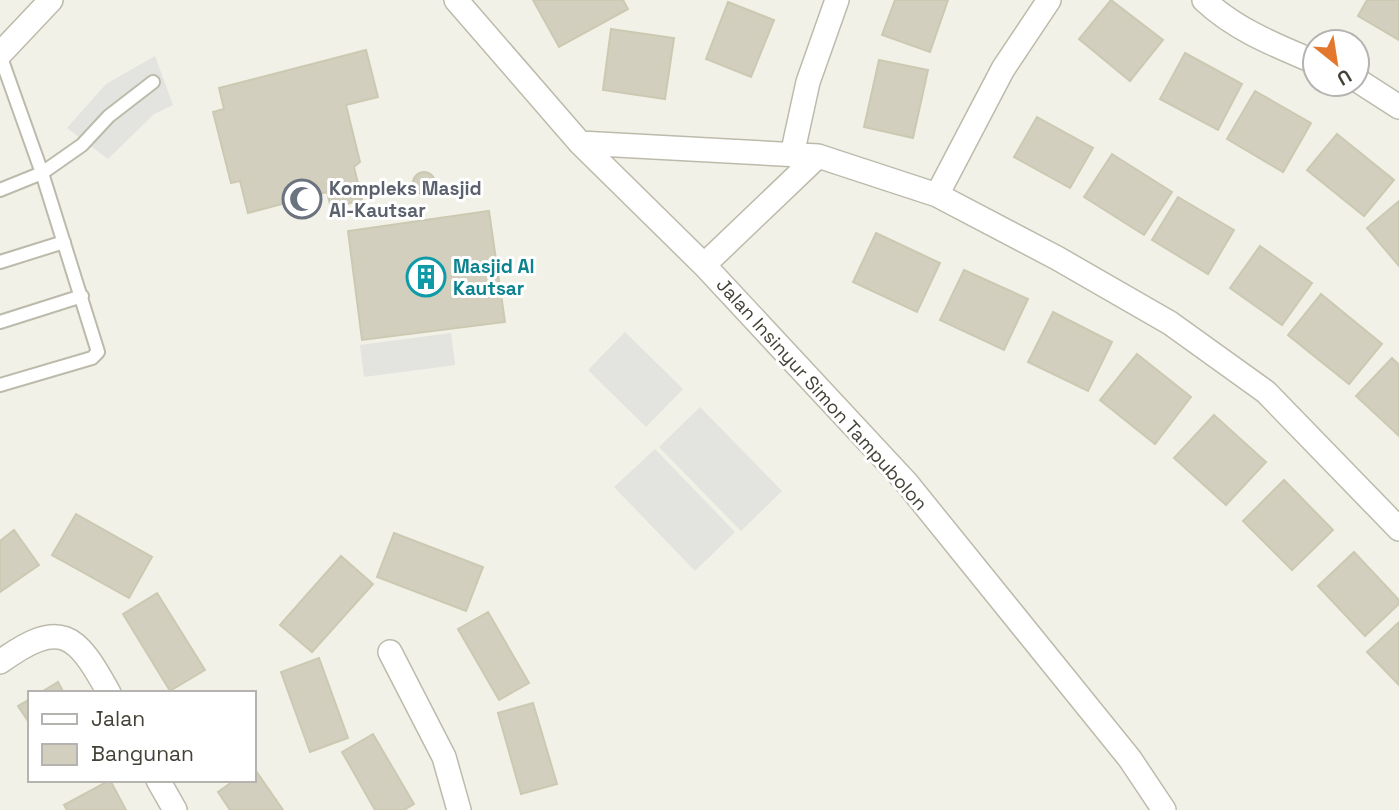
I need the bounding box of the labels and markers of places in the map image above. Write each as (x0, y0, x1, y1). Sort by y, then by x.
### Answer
place label: Kompleks Masjid Al-Kautsar (329, 176, 482, 223)
mosque icon: Kompleks Masjid Al-Kautsar (281, 178, 323, 220)
place label: Masjid Al Kautsar (453, 254, 535, 301)
building icon: Masjid Al Kautsar (405, 256, 447, 298)

